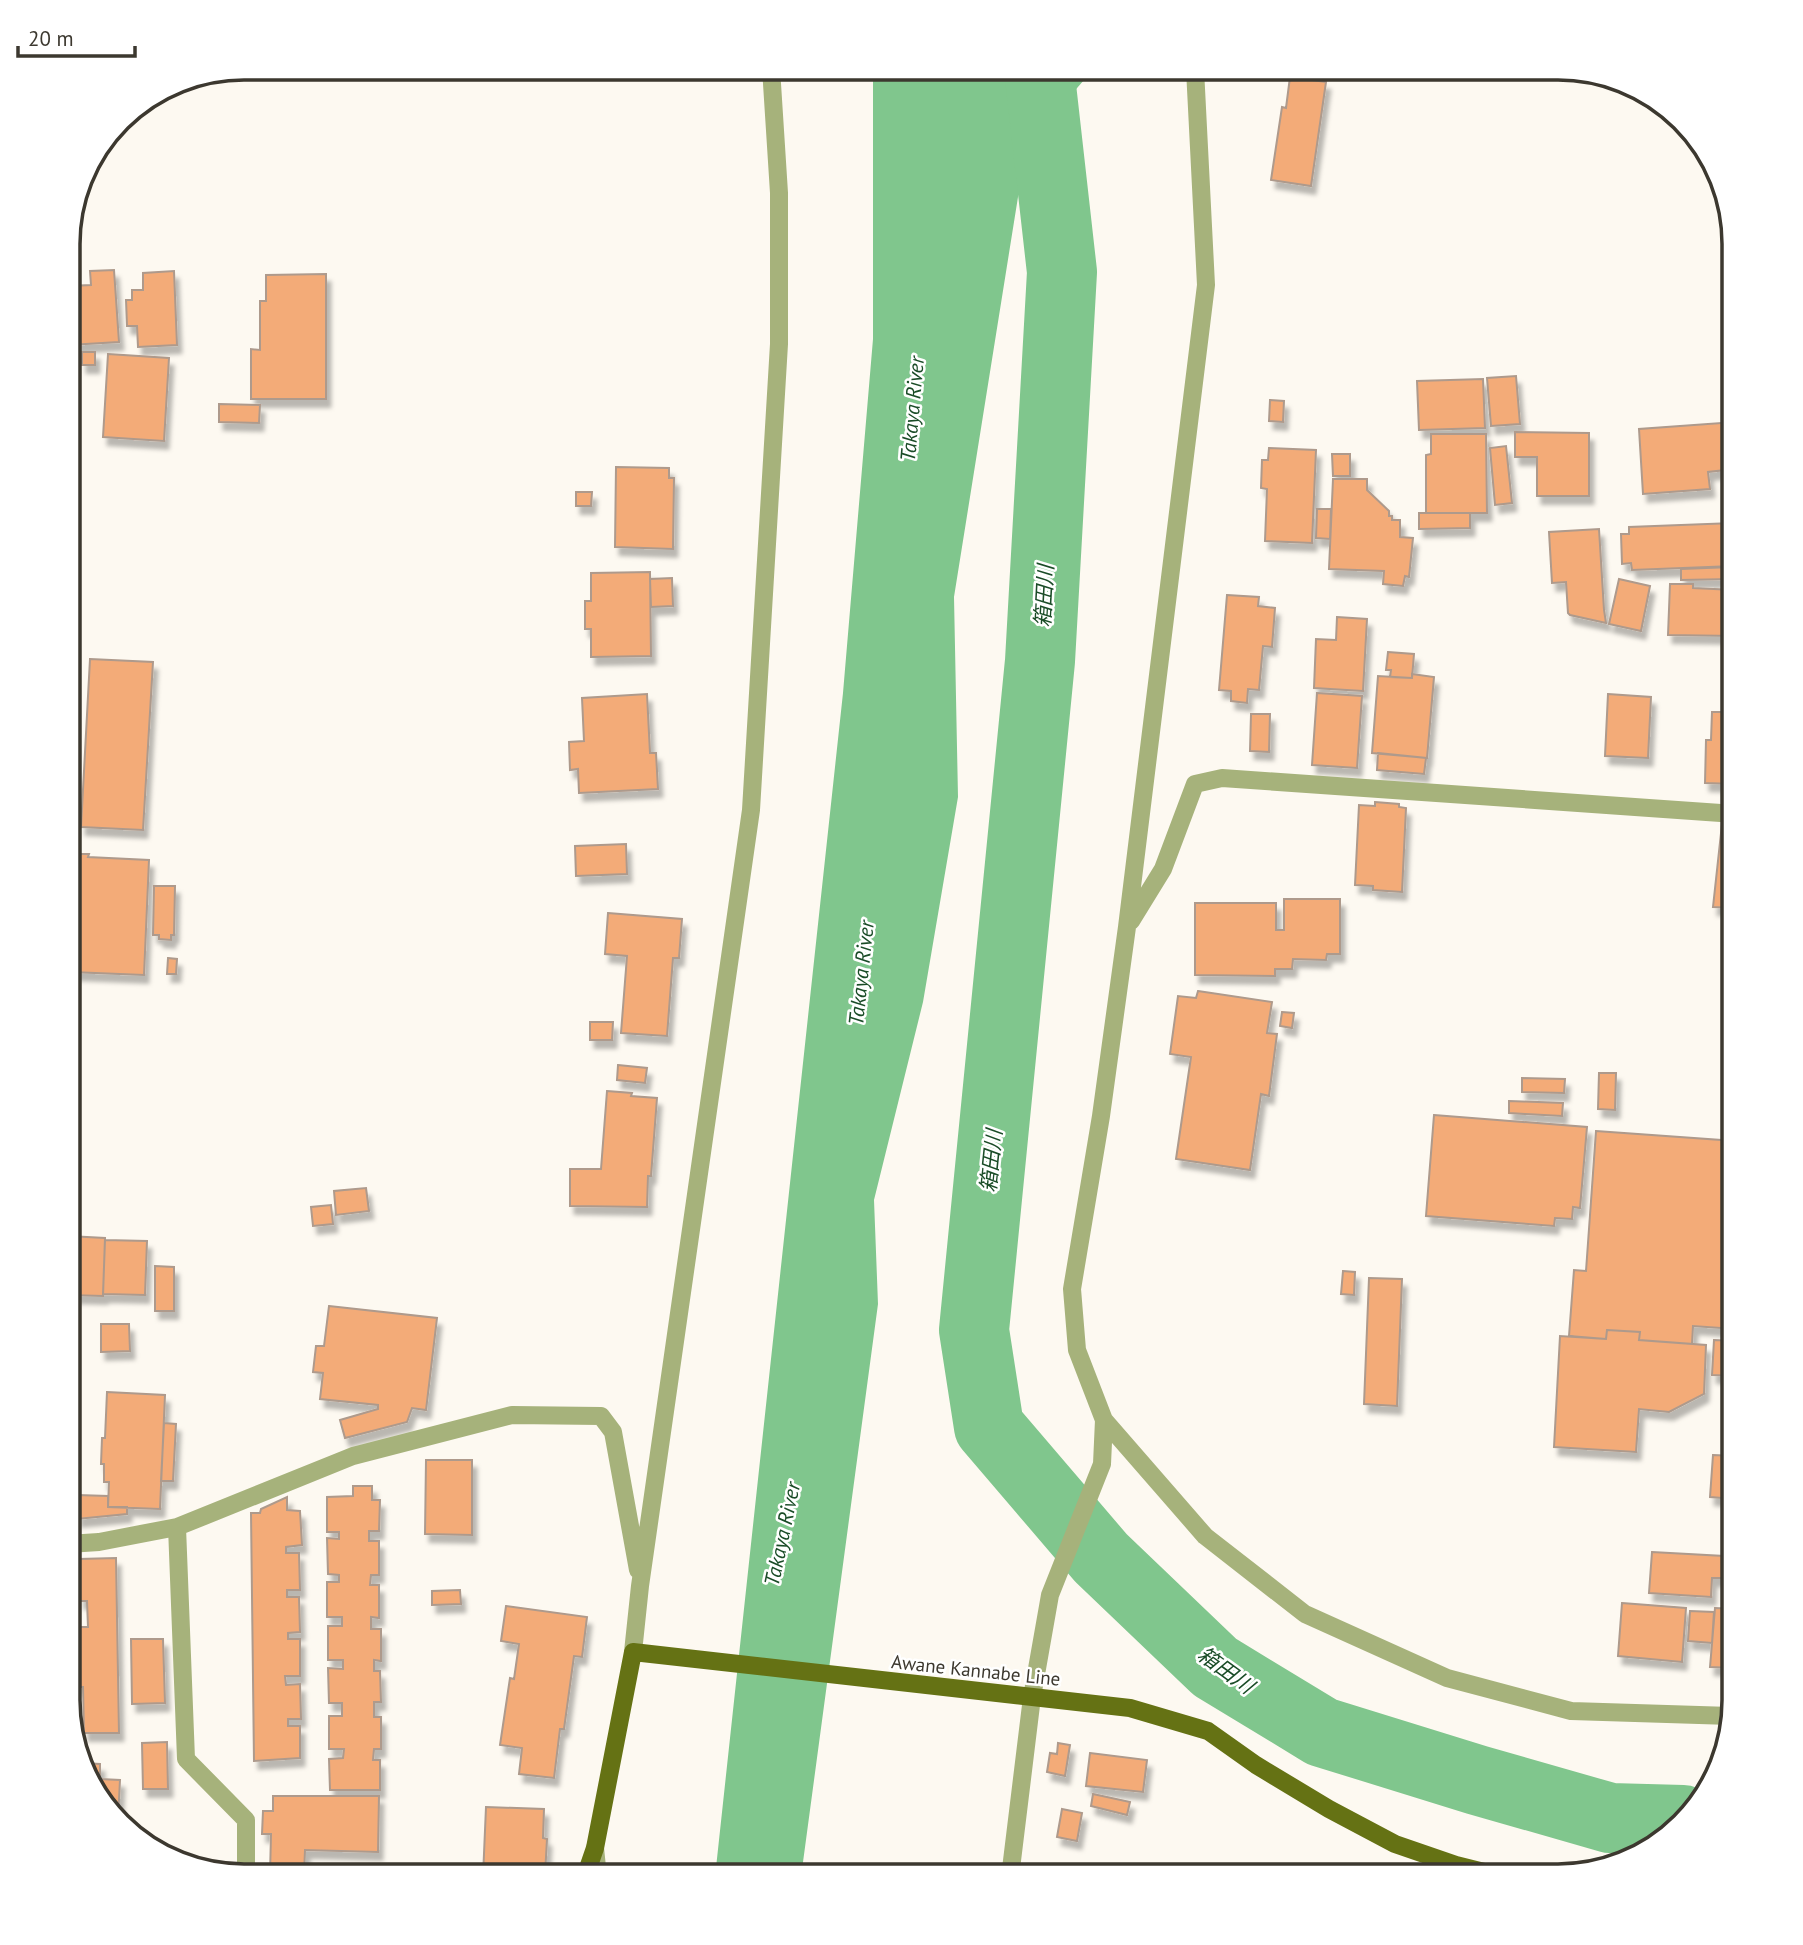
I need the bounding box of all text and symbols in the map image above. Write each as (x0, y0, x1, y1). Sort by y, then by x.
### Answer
scale bar (18, 14, 135, 58)
text: 20 m (28, 25, 74, 52)
water label: Takaya River (894, 353, 930, 463)
water label: 箱田川 (1029, 562, 1059, 628)
water label: Takaya River (842, 917, 880, 1027)
water label: 箱田川 (974, 1126, 1008, 1194)
water label: Takaya River (758, 1478, 807, 1588)
water label: 箱田川 (1193, 1641, 1261, 1701)
street label: Awane Kannabe Line (890, 1649, 1062, 1691)

